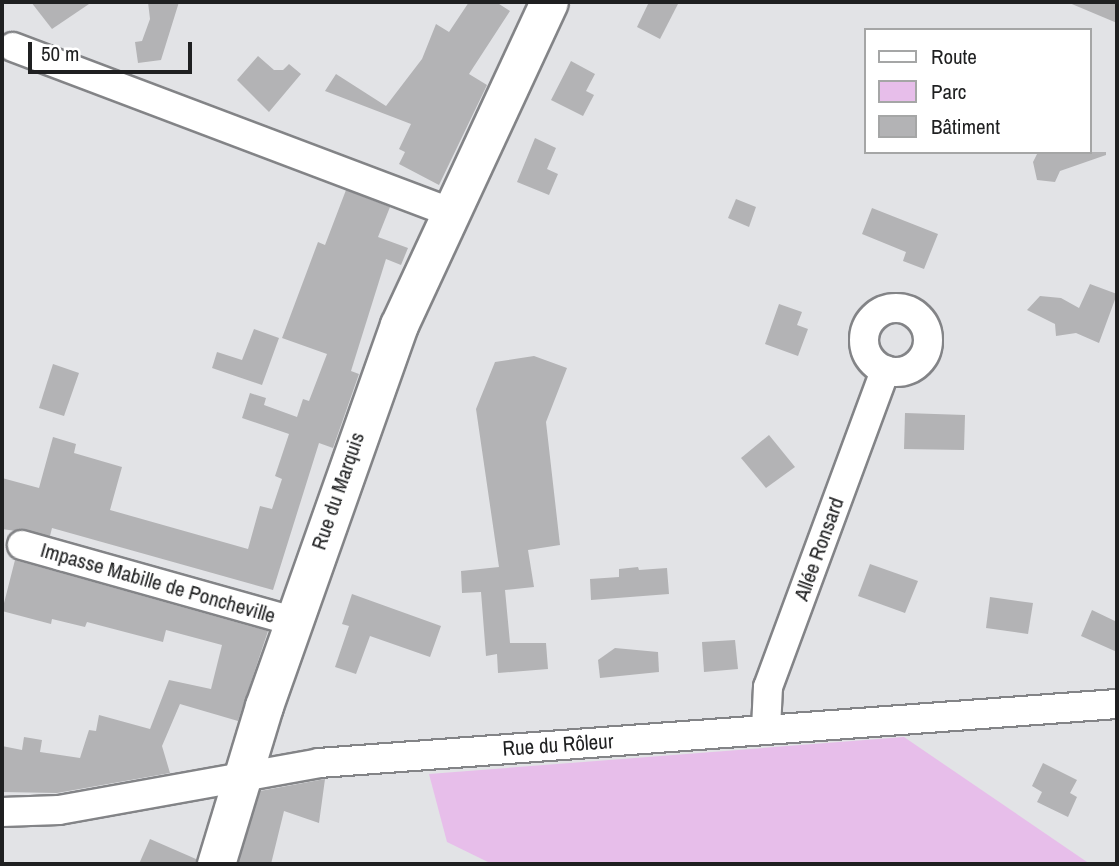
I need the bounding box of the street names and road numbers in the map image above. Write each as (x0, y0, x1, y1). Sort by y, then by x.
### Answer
street label: Rue du Marquis (306, 429, 370, 553)
street label: Allée Ronsard (789, 494, 849, 604)
street label: Impasse Mabille de Poncheville (38, 537, 278, 629)
street label: Rue du Rôleur (502, 729, 614, 761)

